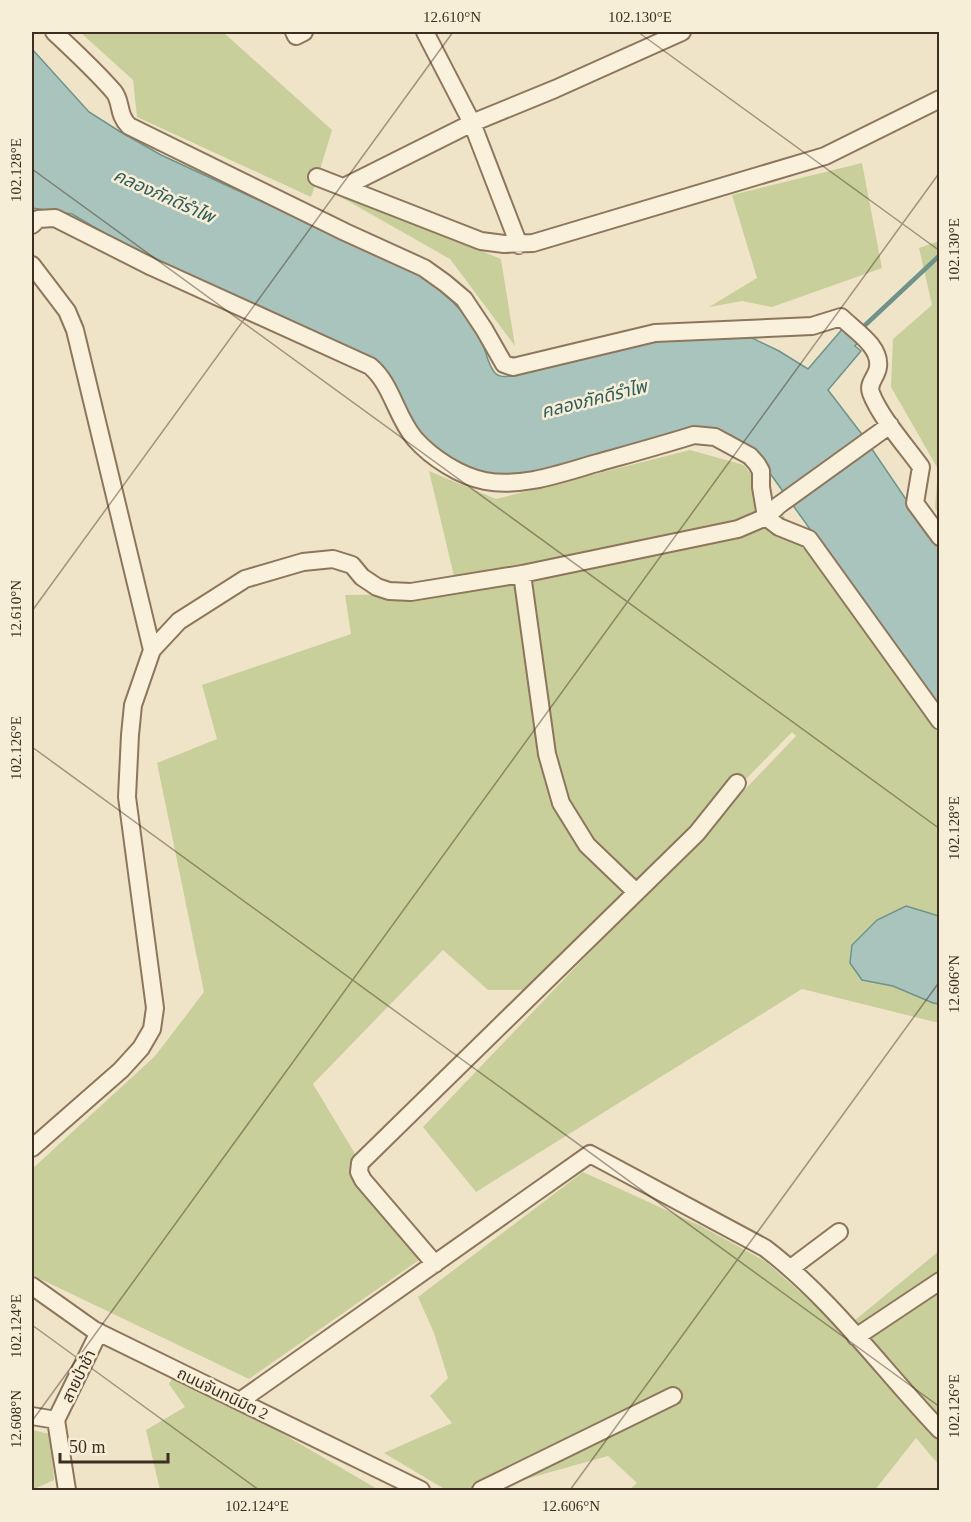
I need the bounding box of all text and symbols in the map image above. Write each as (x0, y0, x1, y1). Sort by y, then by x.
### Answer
text: 12.610°N (423, 9, 481, 25)
text: 102.130°E (608, 9, 672, 25)
text: 102.128°E (8, 138, 24, 202)
water label: คลองภัคดีรำไพ (111, 165, 220, 228)
text: 102.130°E (946, 218, 962, 282)
water label: คลองภัคดีรำไพ (539, 376, 651, 422)
text: 12.610°N (8, 580, 24, 638)
text: 102.126°E (8, 716, 24, 780)
text: 102.128°E (946, 796, 962, 860)
text: 12.606°N (946, 955, 962, 1013)
text: 102.124°E (8, 1294, 24, 1358)
street label: สายป่าช้า (58, 1347, 99, 1405)
street label: ถนนจันทนิมิต 2 (175, 1364, 271, 1423)
text: 102.126°E (946, 1374, 962, 1438)
text: 12.608°N (8, 1390, 24, 1448)
scale bar (60, 1426, 168, 1464)
text: 50 m (69, 1437, 106, 1457)
text: 102.124°E (225, 1498, 289, 1514)
text: 12.606°N (542, 1498, 600, 1514)

